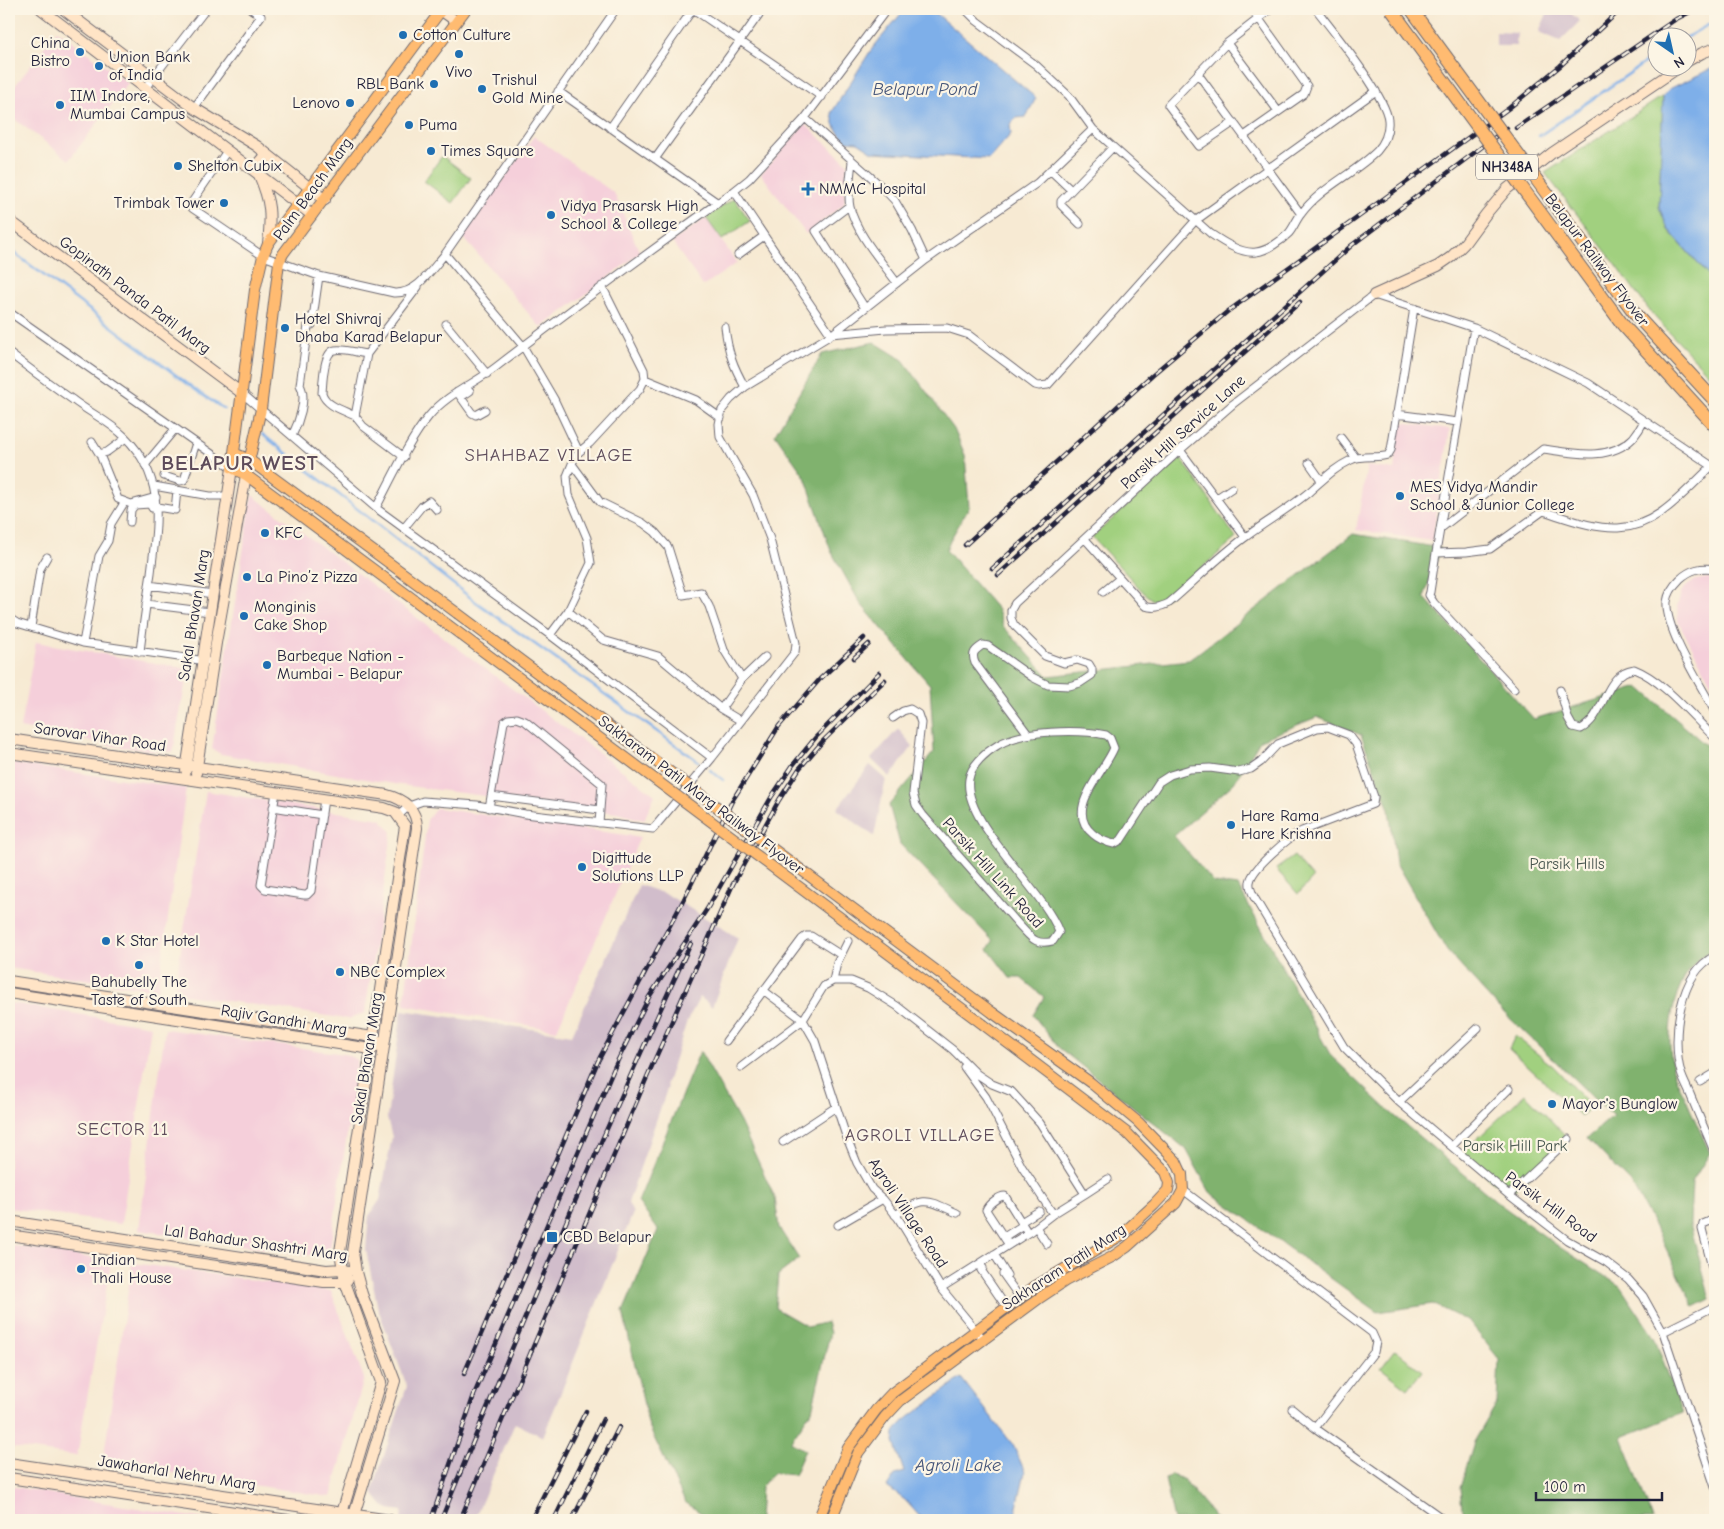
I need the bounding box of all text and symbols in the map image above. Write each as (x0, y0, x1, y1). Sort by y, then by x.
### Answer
place label: Cotton Culture (413, 26, 511, 44)
north arrow (1646, 28, 1696, 78)
marker: Cotton Culture (397, 29, 409, 41)
place label: China Bistro (31, 34, 70, 70)
marker: China Bistro (74, 46, 86, 58)
place label: Union Bank of India (109, 48, 190, 84)
marker: Vivo (453, 48, 465, 60)
text: N (1670, 53, 1688, 72)
marker: Union Bank of India (93, 60, 105, 72)
place label: Vivo (445, 63, 473, 81)
place label: Trishul Gold Mine (492, 71, 563, 107)
place label: RBL Bank (356, 75, 424, 93)
marker: RBL Bank (428, 78, 440, 90)
water label: Belapur Pond (873, 79, 978, 100)
marker: Trishul Gold Mine (476, 83, 488, 95)
place label: IIM Indore, Mumbai Campus (70, 87, 186, 123)
place label: Lenovo (292, 94, 340, 112)
marker: Lenovo (344, 97, 356, 109)
marker: IIM Indore, Mumbai Campus (54, 99, 66, 111)
place label: Puma (419, 116, 458, 134)
marker: Puma (403, 119, 415, 131)
street label: Palm Beach Marg (270, 134, 356, 244)
place label: Times Square (441, 142, 534, 160)
marker: Times Square (425, 145, 437, 157)
road number: NH348A (1476, 154, 1538, 180)
place label: Shelton Cubix (188, 157, 282, 175)
marker: Shelton Cubix (172, 160, 184, 172)
place label: NMMC Hospital (819, 180, 926, 198)
marker: NMMC Hospital (801, 182, 815, 196)
street label: Belapur Railway Flyover (1541, 190, 1653, 330)
place label: Trimbak Tower (114, 194, 215, 212)
marker: Trimbak Tower (218, 197, 230, 209)
place label: Vidya Prasarsk High School & College (561, 197, 699, 233)
marker: Vidya Prasarsk High School & College (545, 209, 557, 221)
street label: Gopinath Panda Patil Marg (56, 232, 214, 358)
place label: Hotel Shivraj Dhaba Karad Belapur (295, 310, 443, 346)
marker: Hotel Shivraj Dhaba Karad Belapur (279, 322, 291, 334)
street label: Parsik Hill Service Lane (1117, 371, 1249, 493)
district label: SHAHBAZ VILLAGE (465, 445, 633, 466)
district label: BELAPUR WEST (161, 451, 319, 475)
place label: MES Vidya Mandir School & Junior College (1410, 478, 1574, 514)
marker: MES Vidya Mandir School & Junior College (1394, 490, 1406, 502)
place label: KFC (275, 524, 303, 542)
marker: KFC (259, 527, 271, 539)
street label: Sakal Bhavan Marg (175, 548, 213, 682)
place label: La Pino’z Pizza (257, 568, 358, 586)
marker: La Pino’z Pizza (241, 571, 253, 583)
place label: Monginis Cake Shop (254, 598, 327, 634)
marker: Monginis Cake Shop (238, 610, 250, 622)
place label: Barbeque Nation - Mumbai - Belapur (277, 647, 404, 683)
marker: Barbeque Nation - Mumbai - Belapur (261, 659, 273, 671)
street label: Sakharam Patil Marg Railway Flyover (595, 712, 808, 879)
street label: Sarovar Vihar Road (33, 719, 167, 755)
place label: Hare Rama Hare Krishna (1241, 807, 1332, 843)
street label: Parsik Hill Link Road (939, 814, 1047, 932)
marker: Hare Rama Hare Krishna (1225, 819, 1237, 831)
place label: Digittude Solutions LLP (592, 849, 683, 885)
park label: Parsik Hills (1529, 855, 1605, 873)
marker: Digittude Solutions LLP (576, 861, 588, 873)
place label: K Star Hotel (116, 932, 199, 950)
marker: K Star Hotel (100, 935, 112, 947)
marker: Bahubelly The Taste of South (133, 959, 145, 971)
place label: NBC Complex (350, 963, 445, 981)
marker: NBC Complex (334, 966, 346, 978)
place label: Bahubelly The Taste of South (91, 973, 187, 1009)
street label: Sakal Bhavan Marg (348, 991, 386, 1125)
street label: Rajiv Gandhi Marg (220, 1001, 348, 1039)
place label: Mayor's Bunglow (1562, 1095, 1678, 1113)
marker: Mayor's Bunglow (1546, 1098, 1558, 1110)
district label: SECTOR 11 (77, 1119, 169, 1140)
district label: AGROLI VILLAGE (845, 1125, 995, 1146)
park label: Parsik Hill Park (1463, 1137, 1567, 1155)
street label: Agroli Village Road (865, 1155, 951, 1271)
street label: Parsik Hill Road (1502, 1168, 1600, 1246)
street label: Sakharam Patil Marg (999, 1220, 1129, 1314)
street label: Lal Bahadur Shashtri Marg (163, 1221, 349, 1265)
place label: CBD Belapur (563, 1228, 652, 1246)
marker: CBD Belapur (545, 1230, 559, 1244)
place label: Indian Thali House (91, 1251, 172, 1287)
marker: Indian Thali House (75, 1263, 87, 1275)
street label: Jawaharlal Nehru Marg (97, 1452, 257, 1494)
water label: Agroli Lake (914, 1455, 1001, 1476)
scale bar (1536, 1469, 1663, 1501)
text: 100 m (1544, 1478, 1586, 1496)

